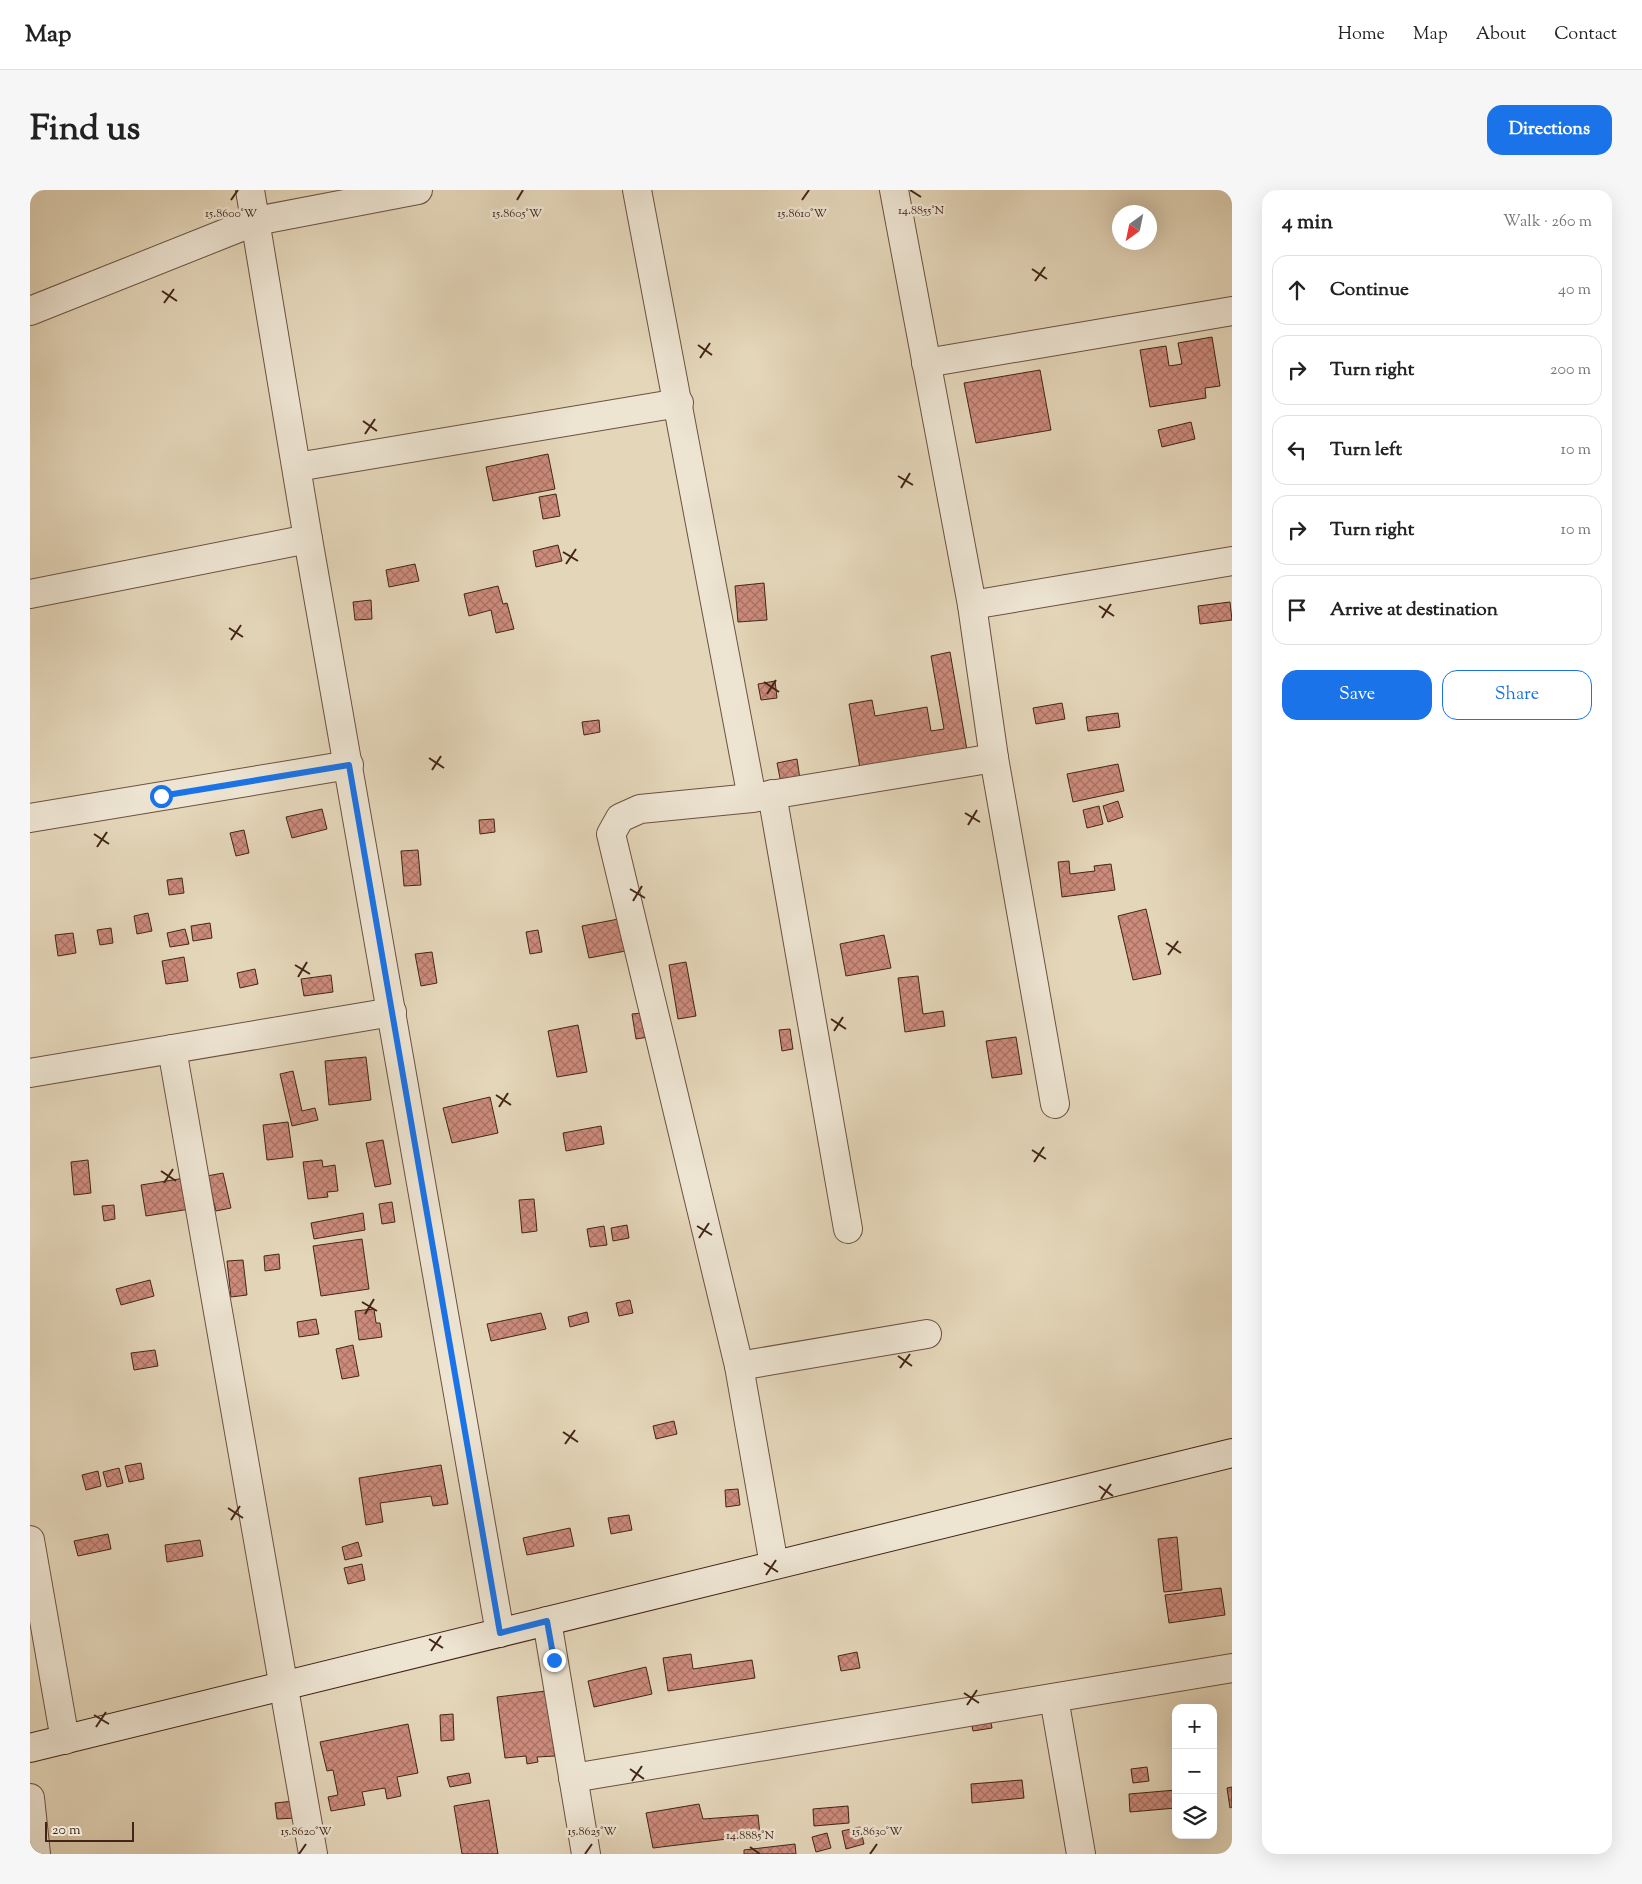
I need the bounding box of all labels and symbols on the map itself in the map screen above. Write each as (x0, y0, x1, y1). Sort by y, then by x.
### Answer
text: 14.8855°N (898, 202, 944, 220)
text: 15.8600°W (205, 205, 258, 223)
text: 15.8605°W (492, 205, 543, 223)
text: 15.8610°W (777, 205, 827, 223)
north arrow (1112, 205, 1157, 250)
route start (150, 785, 173, 808)
route end (543, 1649, 566, 1672)
scale bar (45, 1819, 134, 1842)
text: 15.8620°W (280, 1823, 332, 1841)
text: 15.8625°W (567, 1823, 617, 1841)
text: 15.8630°W (852, 1823, 903, 1841)
text: 14.8885°N (726, 1827, 774, 1845)

